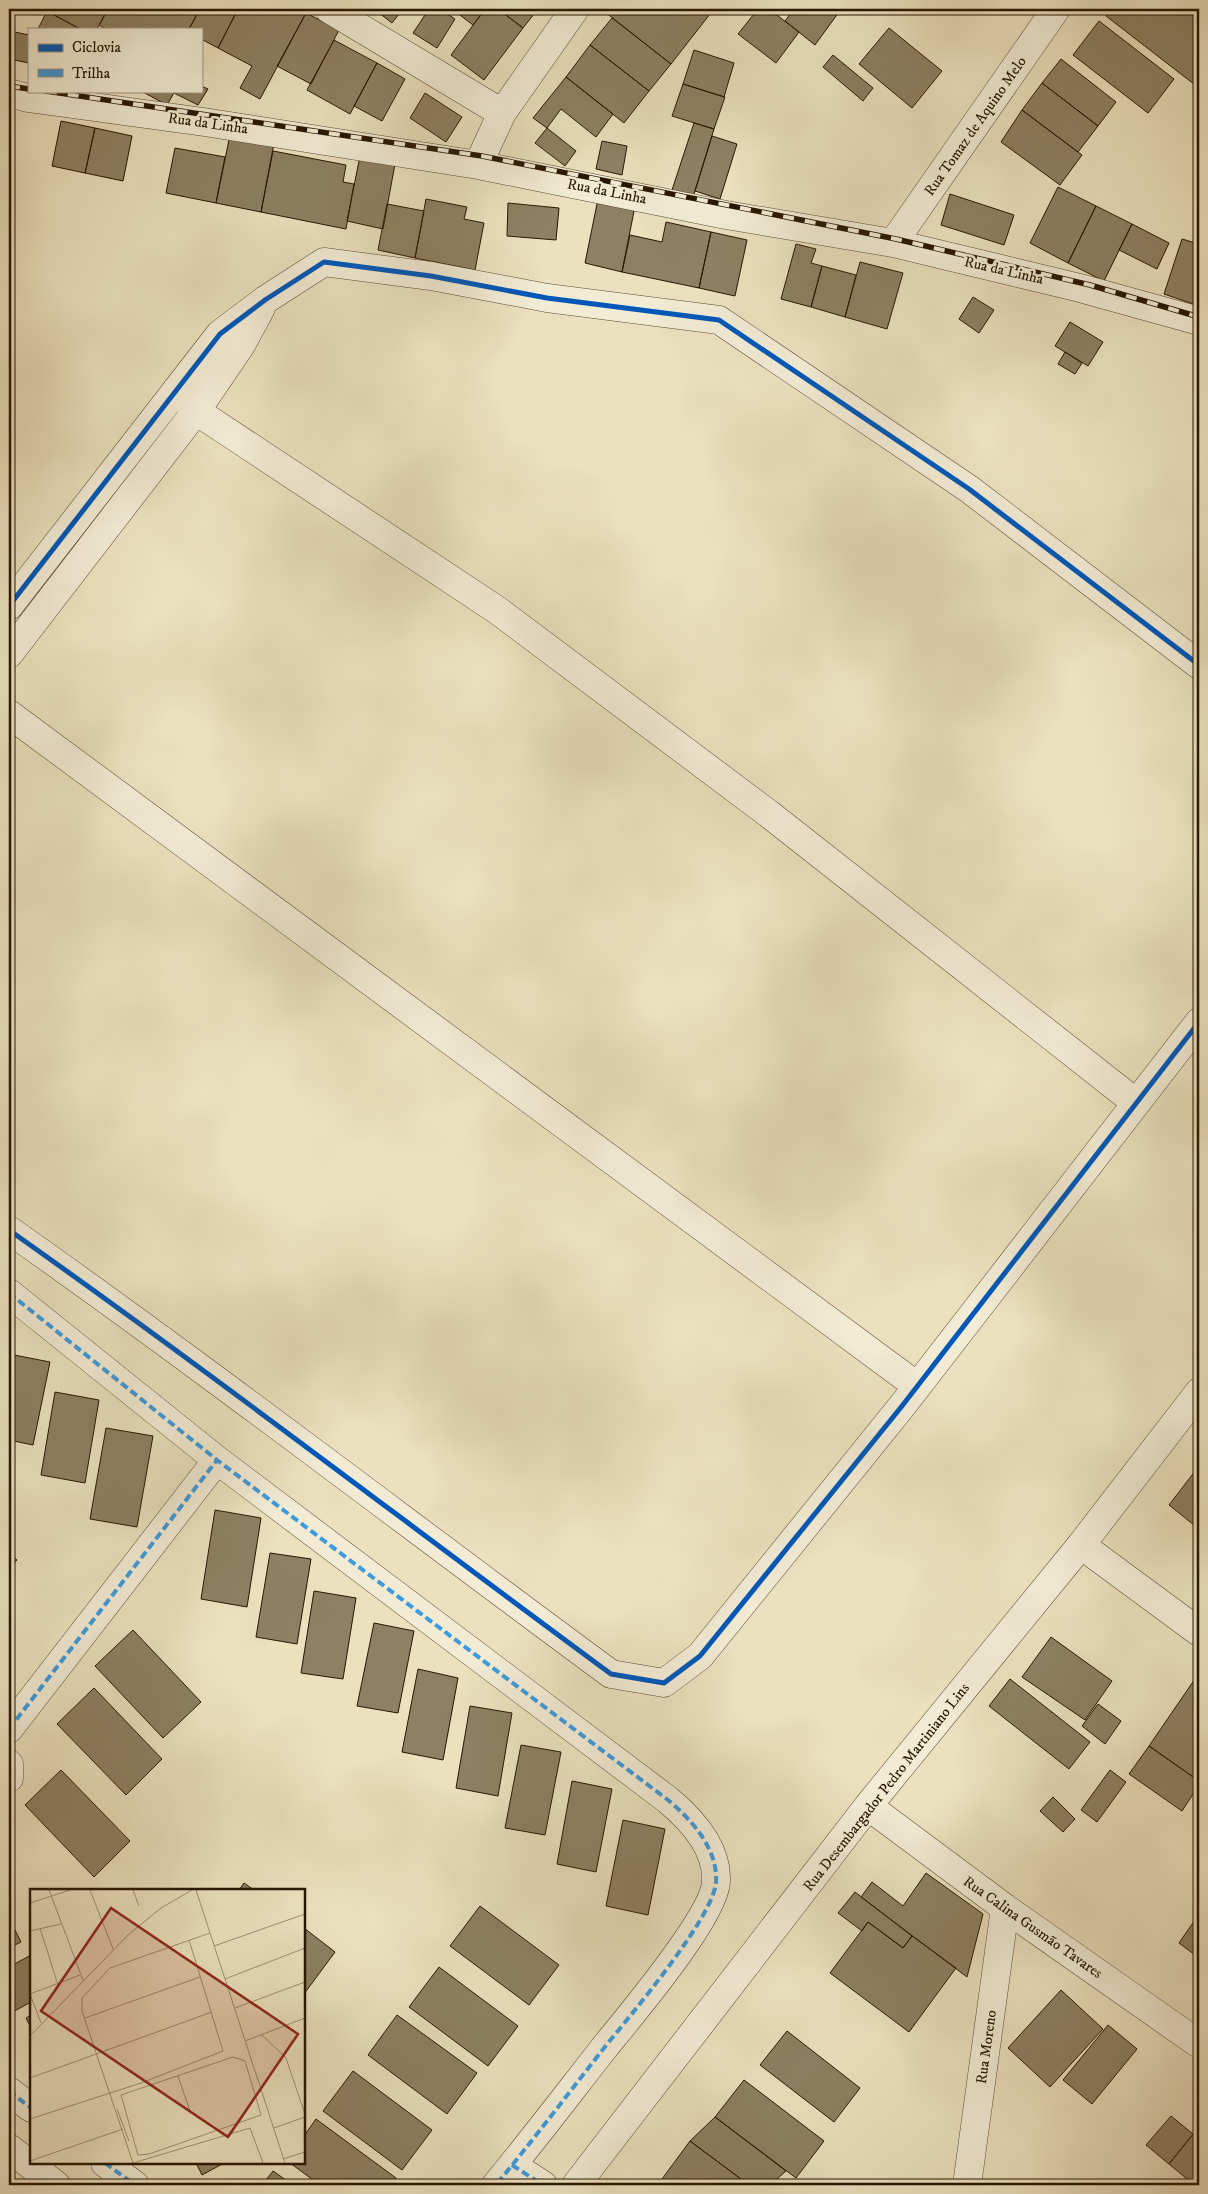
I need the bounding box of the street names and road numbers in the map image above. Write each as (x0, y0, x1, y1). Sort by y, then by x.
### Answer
street label: Rua Tomaz de Aquino Melo (920, 53, 1031, 200)
street label: Rua da Linha (167, 108, 250, 139)
street label: Rua da Linha (566, 174, 649, 209)
street label: Rua da Linha (962, 252, 1046, 289)
street label: Rua Desembargador Pedro Martiniano Lins (799, 1679, 974, 1895)
street label: Rua Calina Gusmão Tavares (959, 1872, 1106, 1983)
street label: Rua Moreno (972, 2009, 1001, 2085)

